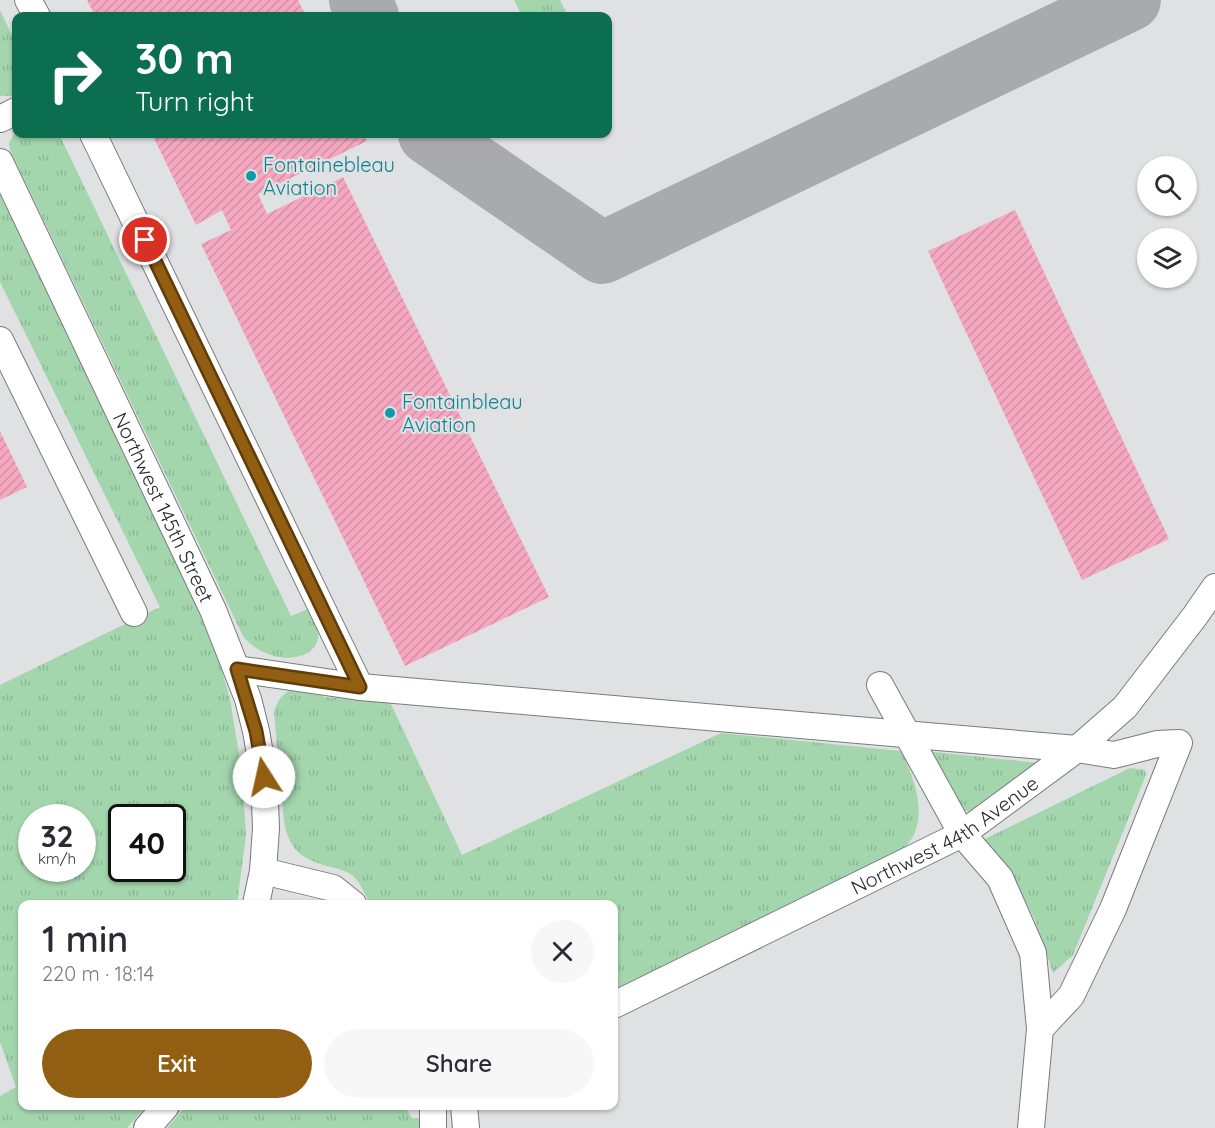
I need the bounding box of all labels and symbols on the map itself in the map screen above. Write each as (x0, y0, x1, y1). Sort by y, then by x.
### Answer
place label: Fontainebleau Aviation (263, 152, 395, 200)
marker: Fontainebleau Aviation (244, 169, 258, 183)
pin (119, 214, 170, 265)
place label: Fontainbleau Aviation (402, 389, 523, 437)
marker: Fontainbleau Aviation (383, 406, 397, 420)
street label: Northwest 145th Street (108, 408, 220, 606)
position arrow (232, 745, 296, 809)
street label: Northwest 44th Avenue (846, 770, 1043, 899)
speed limit sign: 40 (108, 804, 186, 882)

